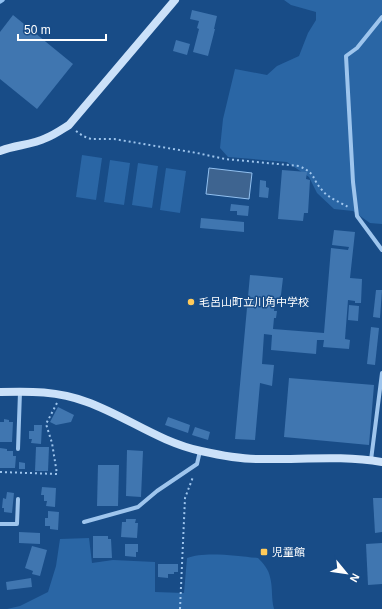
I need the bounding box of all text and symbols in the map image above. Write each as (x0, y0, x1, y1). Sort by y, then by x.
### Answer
scale bar (18, 16, 106, 42)
text: 50 m (24, 23, 51, 37)
place label: 毛呂山町立川角中学校 (199, 296, 309, 308)
marker: 毛呂山町立川角中学校 (186, 297, 196, 307)
place label: 児童館 (272, 546, 305, 558)
marker: 児童館 (259, 547, 269, 557)
north arrow (326, 553, 366, 593)
text: N (348, 571, 362, 584)

